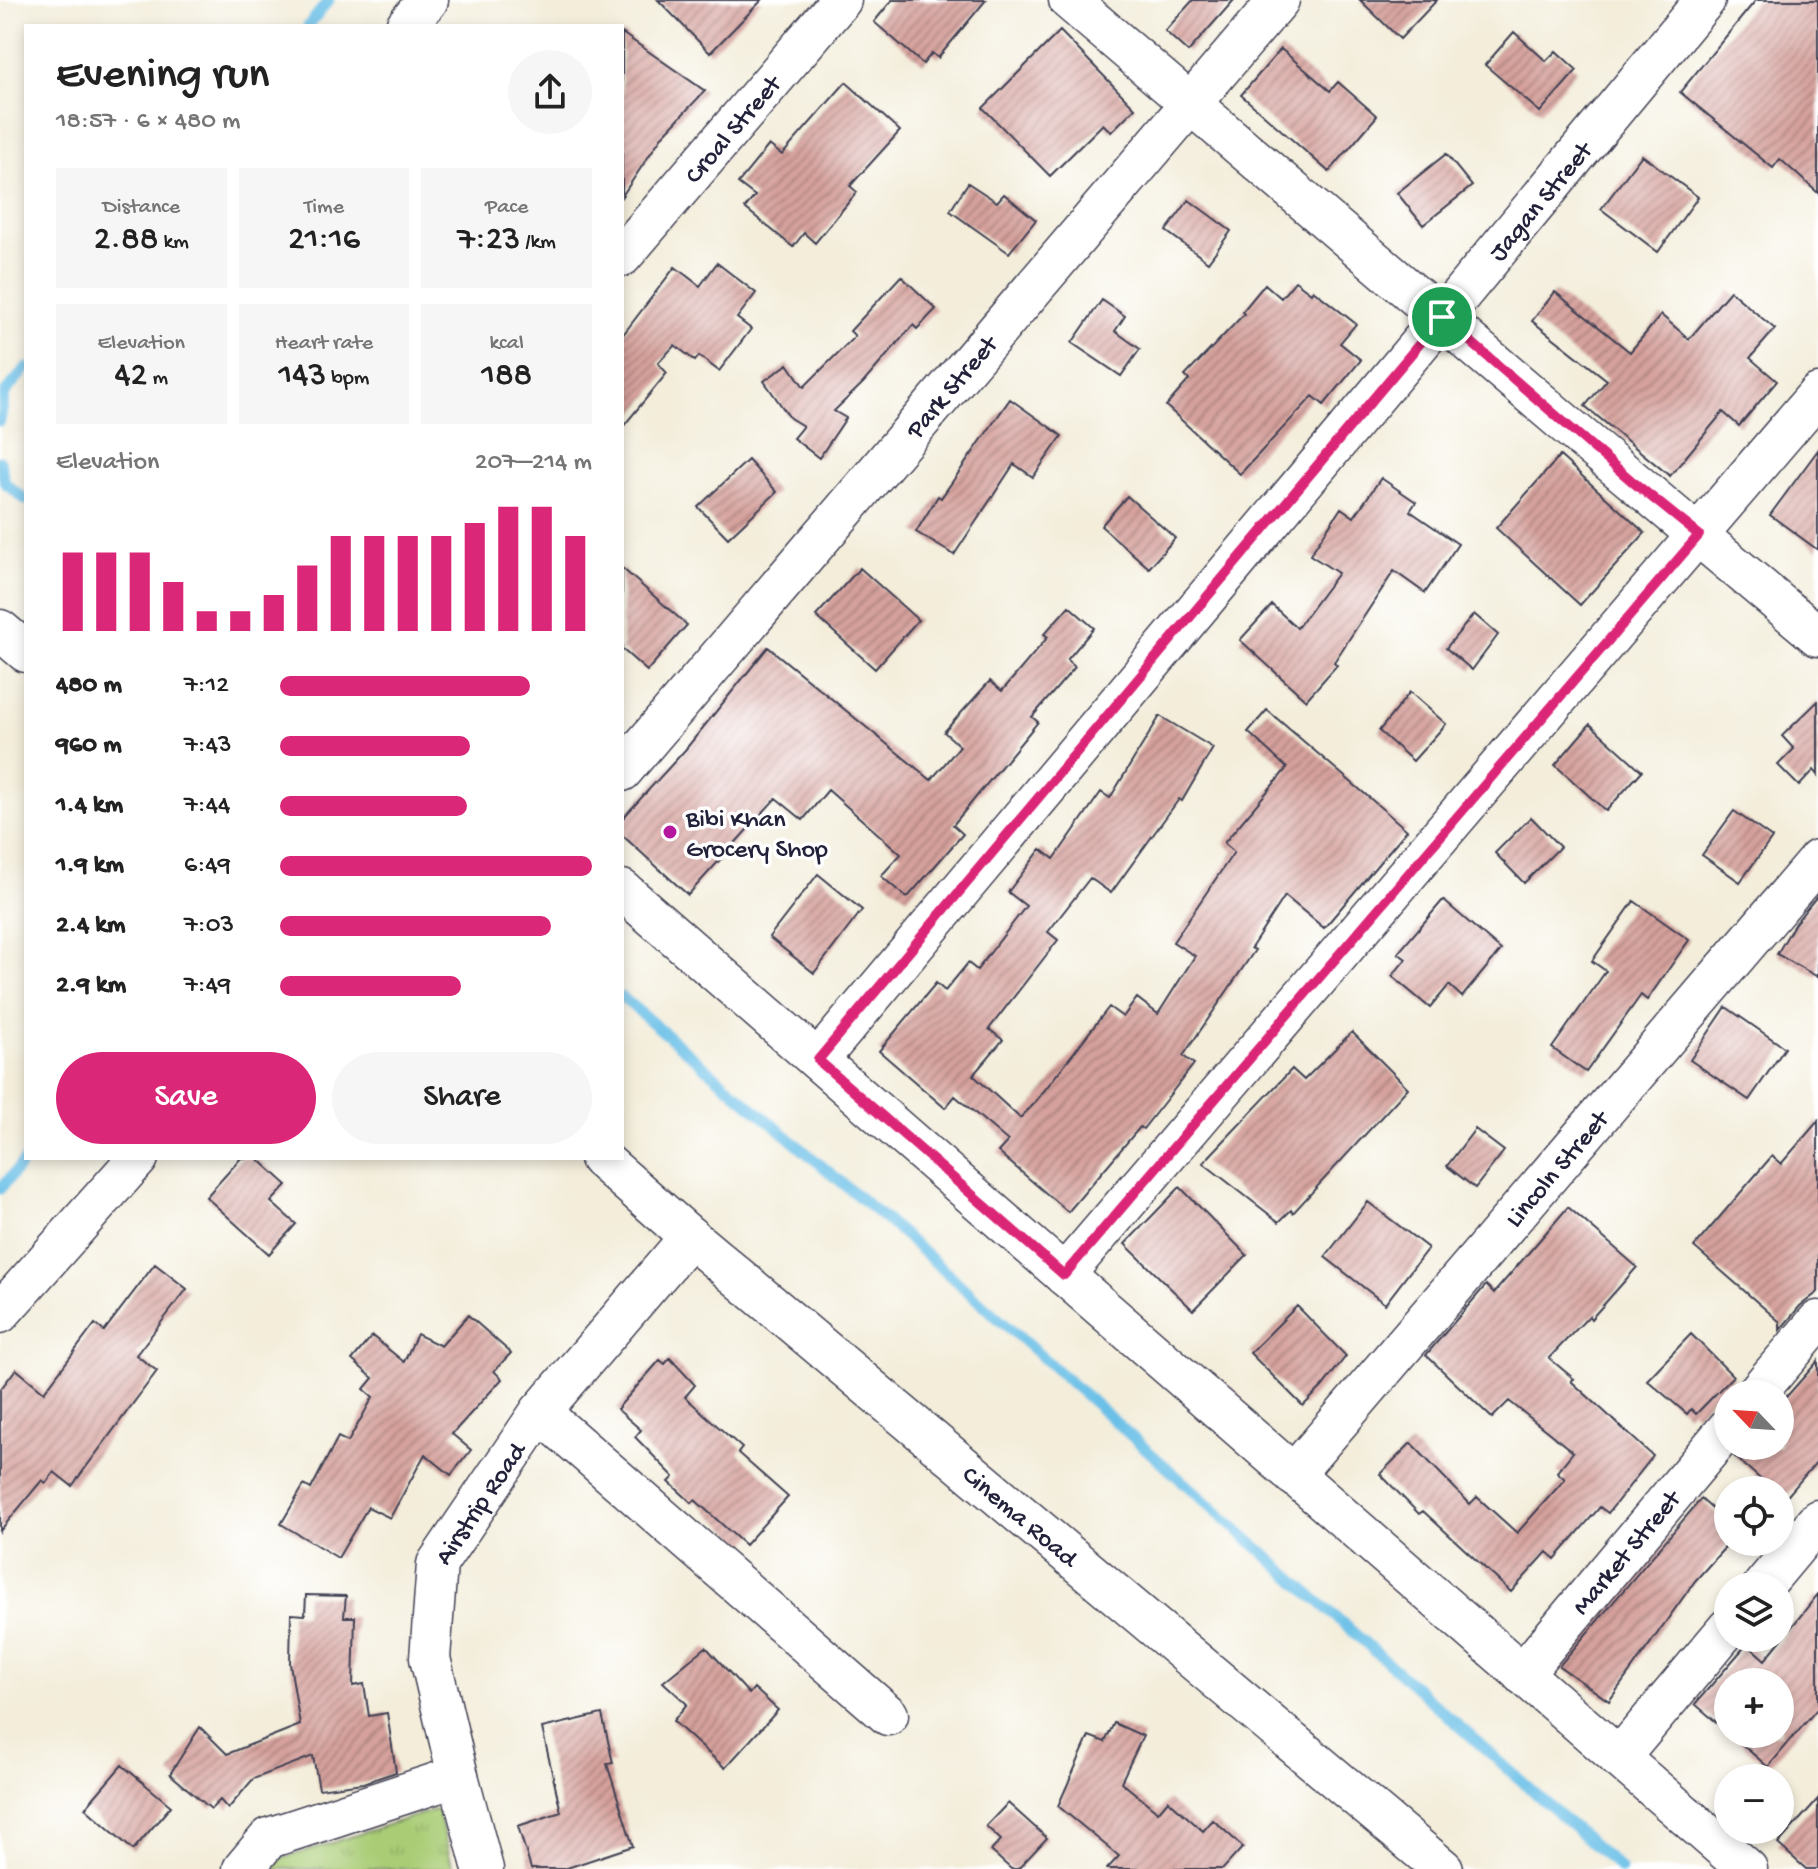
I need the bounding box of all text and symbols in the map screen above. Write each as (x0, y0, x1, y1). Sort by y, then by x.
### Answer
button: share (508, 50, 592, 134)
text: Evening run (56, 51, 269, 103)
street label: Croal Street (680, 69, 791, 192)
text: 18:57 · 6 × 480 m (56, 107, 241, 138)
street label: Jagan Street (1484, 135, 1602, 269)
text: Distance (102, 195, 180, 221)
text: Time (304, 195, 344, 221)
text: Pace (485, 195, 528, 221)
text: 2.88 (94, 221, 158, 261)
text: 21:16 (288, 221, 360, 261)
text: 7:23 (457, 221, 520, 261)
text: km (158, 230, 189, 256)
text: /km (520, 230, 556, 256)
pin (1408, 283, 1476, 351)
icon: arrive (1420, 295, 1464, 339)
street label: Park Street (901, 329, 1008, 447)
text: Elevation (98, 331, 185, 357)
text: Heart rate (275, 331, 373, 357)
text: kcal (489, 331, 524, 357)
text: 42 (115, 357, 147, 397)
text: 143 (279, 357, 326, 397)
text: 188 (481, 357, 532, 397)
text: m (147, 366, 168, 392)
text: bpm (326, 366, 369, 392)
text: Elevation (56, 448, 159, 479)
text: 207–214 m (475, 448, 592, 479)
text: 480 m (56, 671, 122, 702)
text: 7:12 (184, 671, 229, 702)
text: 960 m (56, 731, 122, 762)
text: 7:43 (184, 731, 231, 762)
text: 1.4 km (56, 791, 123, 822)
text: 7:44 (184, 791, 230, 822)
place label: Bibi Khan Grocery Shop (685, 806, 828, 867)
marker: Bibi Khan Grocery Shop (661, 823, 679, 841)
text: 1.9 km (56, 851, 124, 882)
text: 6:49 (184, 851, 231, 882)
text: 2.4 km (56, 911, 125, 942)
text: 7:03 (184, 911, 234, 942)
text: 2.9 km (56, 971, 126, 1002)
text: 7:49 (184, 971, 231, 1002)
button: Save (56, 1052, 316, 1144)
button: Share (332, 1052, 592, 1144)
street label: Lincoln Street (1500, 1104, 1619, 1235)
north arrow (1714, 1380, 1794, 1460)
map controls (1714, 1380, 1794, 1844)
street label: Airstrip Road (430, 1437, 536, 1572)
street label: Cinema Road (954, 1461, 1084, 1577)
button: locate (1714, 1476, 1794, 1556)
street label: Market Street (1567, 1484, 1691, 1623)
button: layers (1714, 1572, 1794, 1652)
button: + (1714, 1668, 1794, 1748)
button: − (1714, 1764, 1794, 1844)

